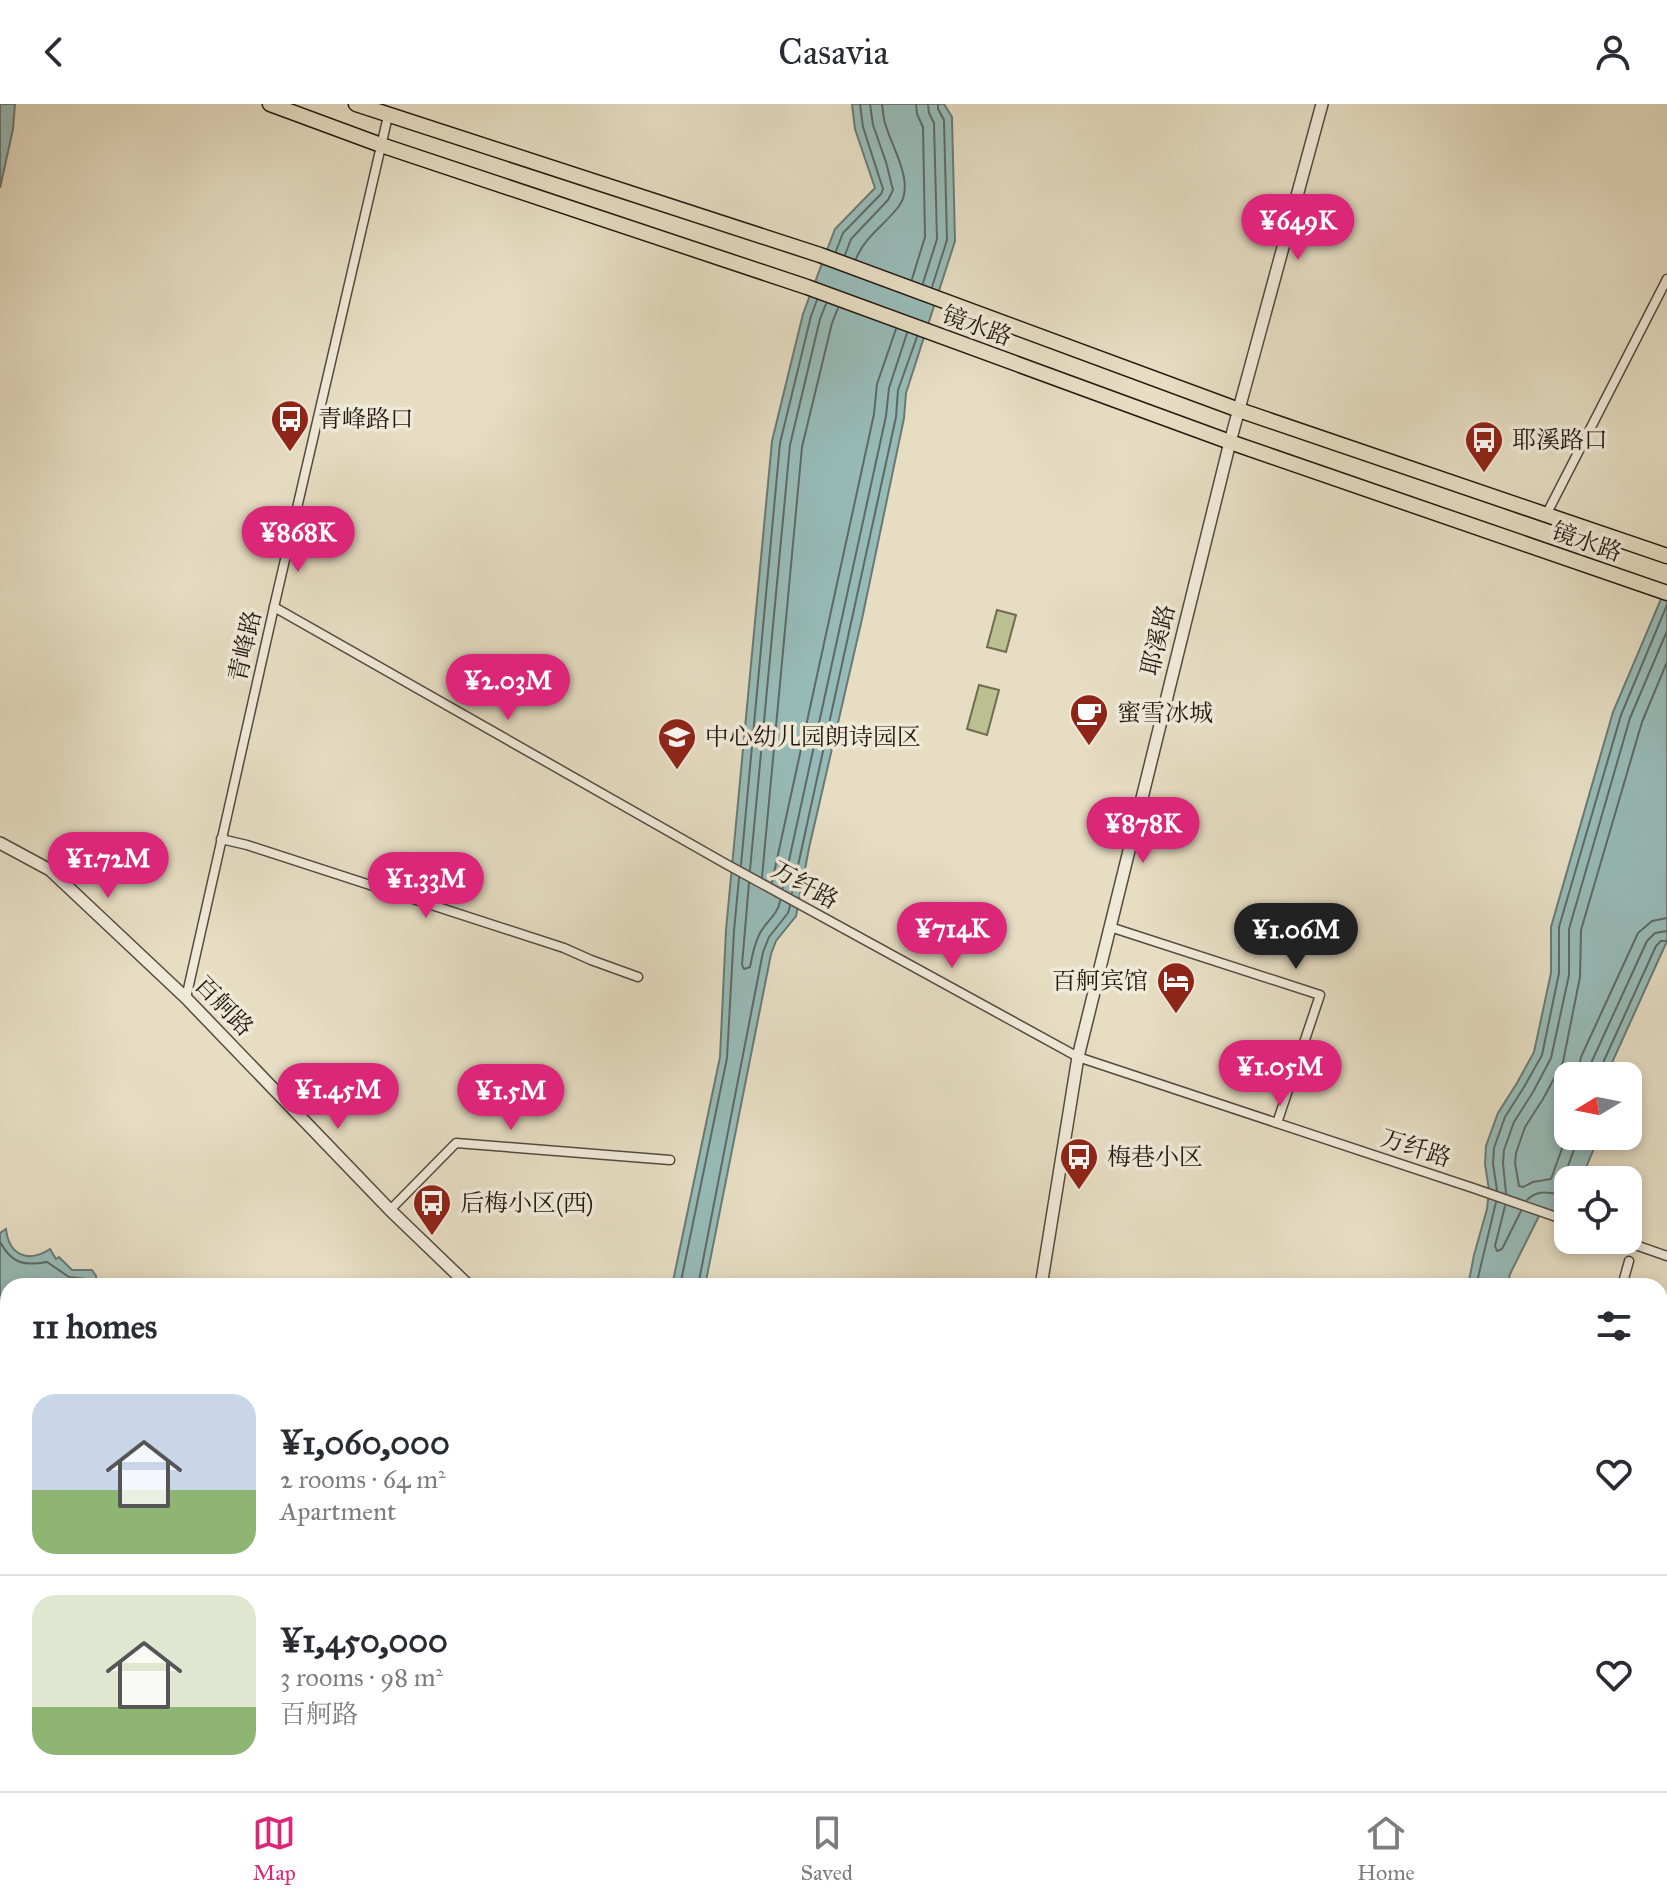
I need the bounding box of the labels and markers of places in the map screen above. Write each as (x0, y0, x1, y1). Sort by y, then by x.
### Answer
pin: ¥649K (1242, 194, 1354, 262)
bus stop icon: 青峰路口 (269, 398, 311, 453)
place label: 青峰路口 (318, 404, 414, 434)
bus stop icon: 耶溪路口 (1463, 419, 1505, 474)
place label: 耶溪路口 (1512, 425, 1608, 455)
pin: ¥868K (242, 506, 354, 574)
pin: ¥2.03M (443, 654, 573, 722)
cafe icon: 蜜雪冰城 (1068, 692, 1110, 747)
place label: 蜜雪冰城 (1117, 698, 1213, 728)
school or university icon: 中心幼儿园朗诗园区 (656, 716, 698, 771)
place label: 中心幼儿园朗诗园区 (705, 722, 921, 752)
pin: ¥878K (1087, 797, 1199, 865)
pin: ¥1.72M (43, 832, 173, 900)
pin: ¥1.33M (361, 852, 491, 920)
pin: ¥714K (896, 902, 1008, 970)
pin: ¥1.06M (1231, 903, 1361, 971)
hotel icon: 百舸宾馆 (1155, 960, 1197, 1015)
place label: 百舸宾馆 (1052, 966, 1148, 996)
pin: ¥1.05M (1215, 1040, 1345, 1108)
pin: ¥1.45M (273, 1063, 403, 1131)
pin: ¥1.5M (455, 1064, 567, 1132)
bus stop icon: 梅巷小区 (1058, 1136, 1100, 1191)
place label: 梅巷小区 (1107, 1142, 1203, 1172)
bus stop icon: 后梅小区(西) (411, 1182, 453, 1237)
place label: 后梅小区(西) (460, 1188, 593, 1218)

